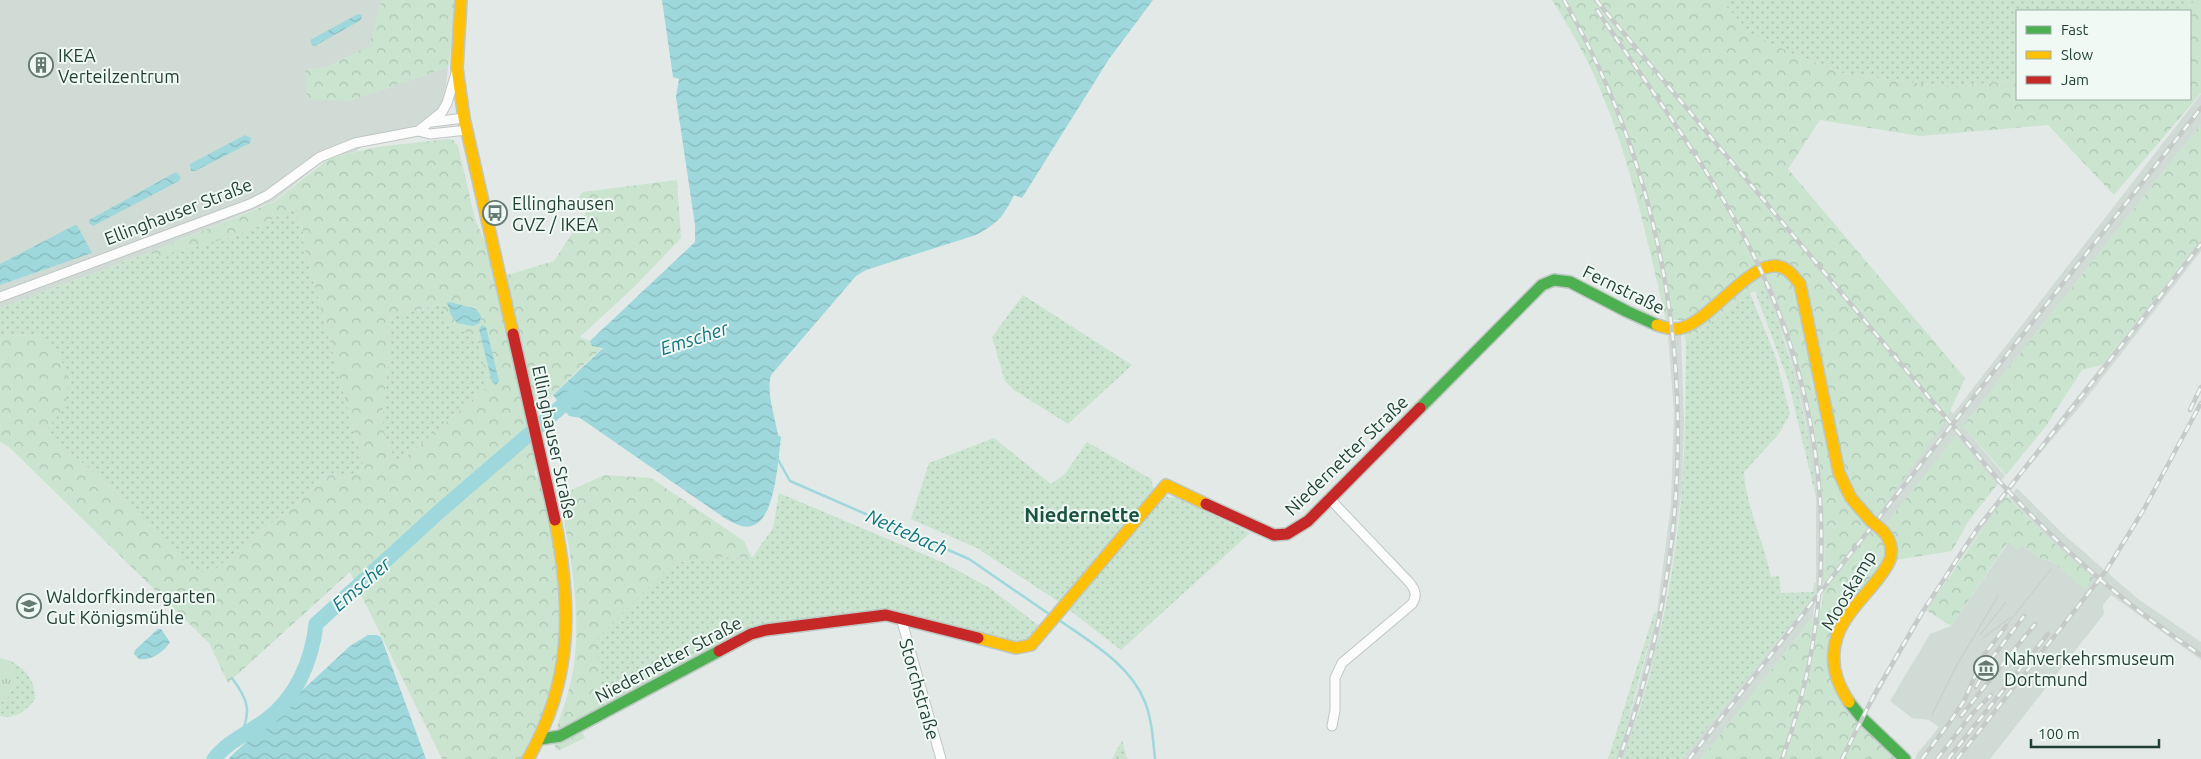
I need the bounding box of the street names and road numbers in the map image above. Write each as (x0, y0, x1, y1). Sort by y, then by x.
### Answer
street label: Ellinghauser Straße (101, 174, 255, 248)
street label: Fernstraße (1580, 261, 1668, 317)
street label: Ellinghauser Straße (529, 363, 581, 521)
street label: Niedernetter Straße (1280, 391, 1412, 519)
street label: Mooskamp (1817, 547, 1879, 633)
street label: Niedernetter Straße (591, 612, 745, 706)
street label: Storchstraße (896, 636, 944, 742)

